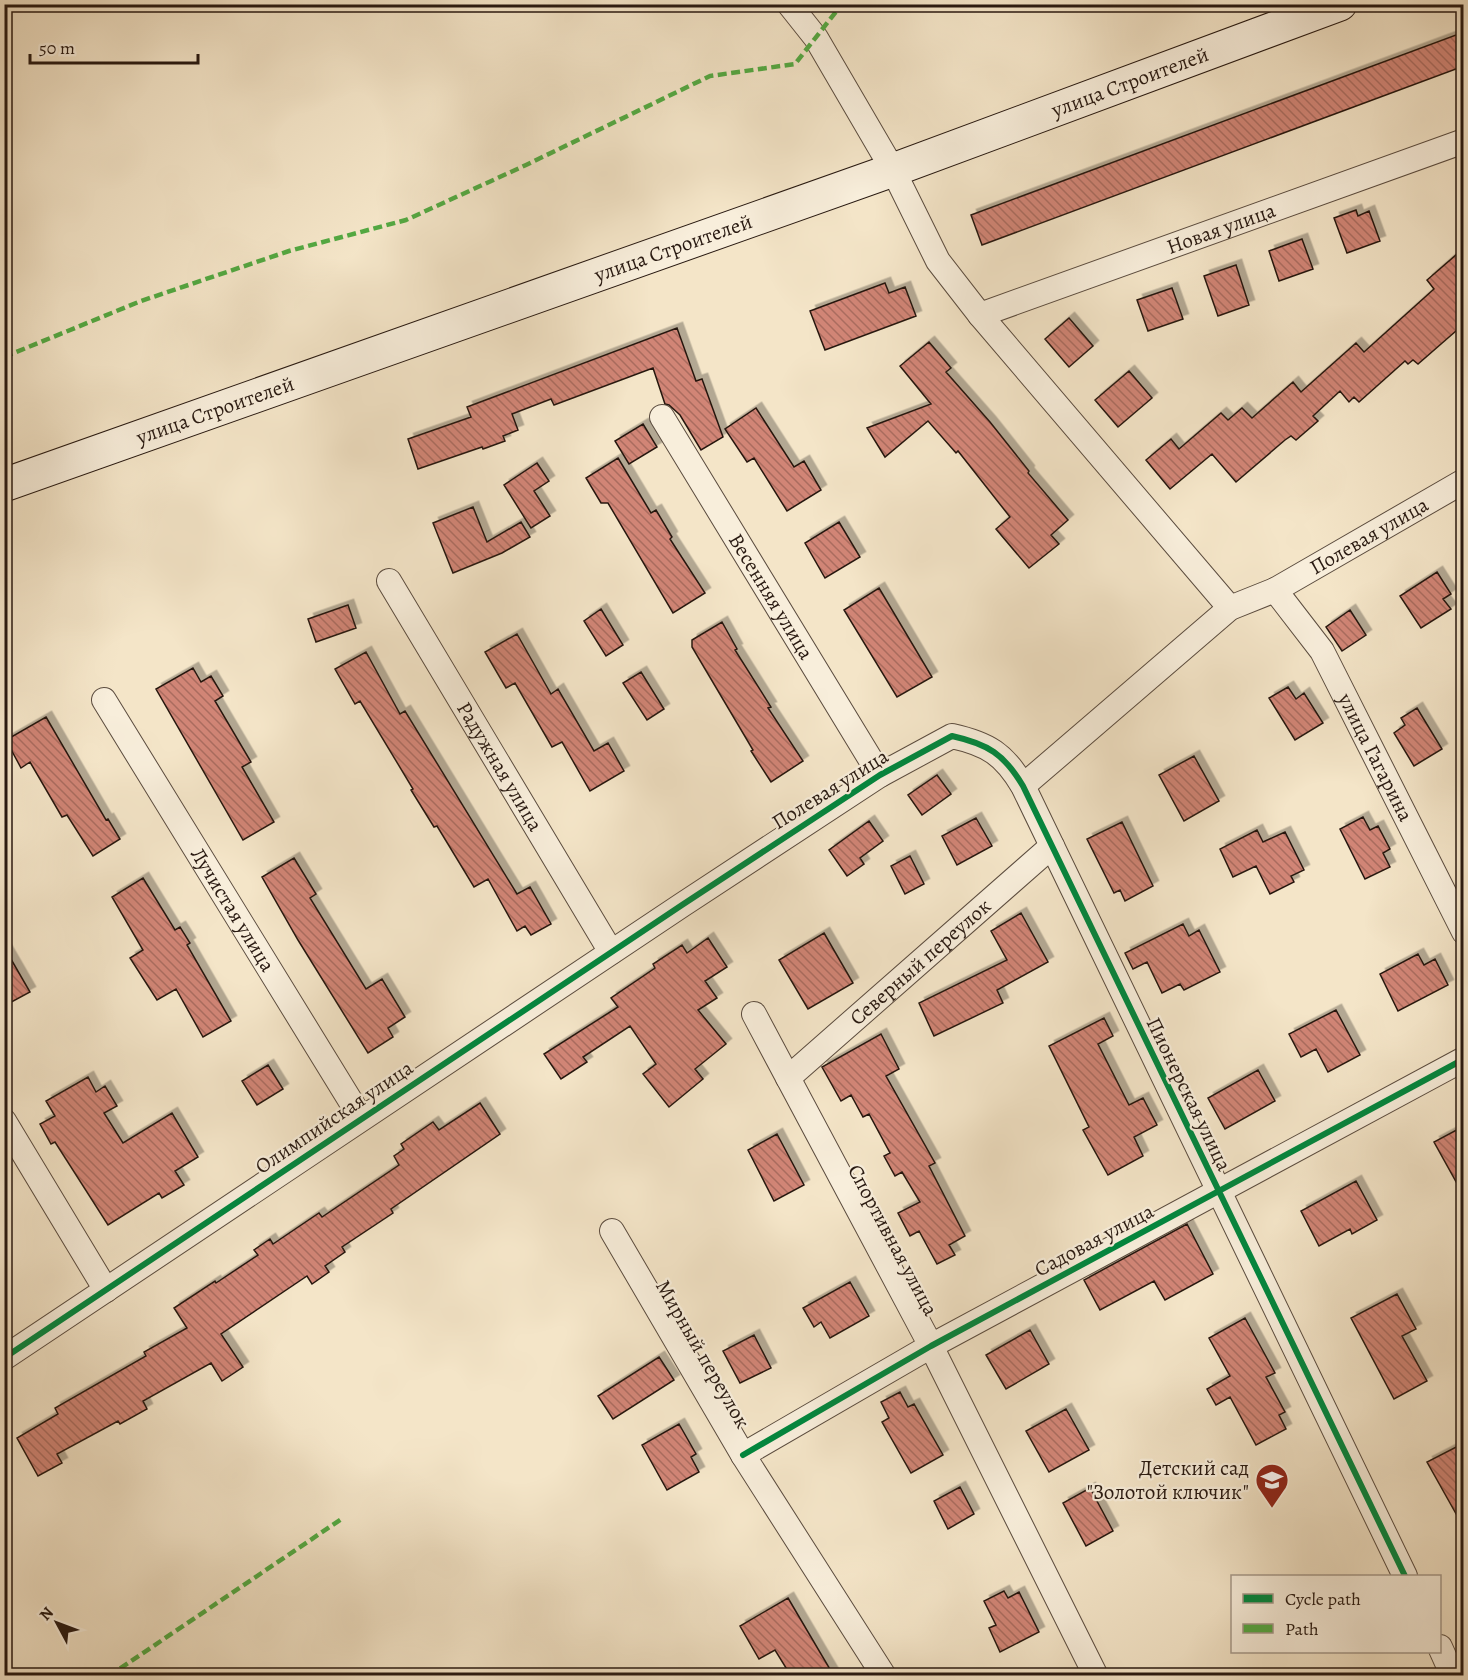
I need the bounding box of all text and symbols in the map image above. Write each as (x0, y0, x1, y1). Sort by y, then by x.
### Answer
scale bar (30, 27, 198, 65)
text: 50 m (39, 36, 75, 60)
street label: улица Строителей (1047, 40, 1212, 124)
street label: Новая улица (1163, 196, 1279, 261)
street label: улица Строителей (590, 207, 756, 289)
street label: улица Строителей (132, 369, 298, 451)
street label: Полевая улица (1304, 490, 1434, 581)
street label: Весенняя улица (722, 528, 820, 665)
street label: улица Гагарина (1331, 687, 1420, 826)
street label: Радужная улица (450, 696, 550, 837)
street label: Полевая улица (766, 742, 894, 836)
street label: Лучистая улица (184, 842, 282, 977)
street label: Северный переулок (844, 892, 997, 1032)
street label: Пионерская улица (1140, 1013, 1238, 1176)
street label: Олимпийская улица (249, 1053, 419, 1180)
street label: Спортивная улица (841, 1159, 945, 1321)
street label: Садовая улица (1029, 1197, 1159, 1283)
street label: Мирный переулок (649, 1275, 757, 1433)
place label: Детский сад "Золотой ключик" (1087, 1454, 1249, 1506)
school or university icon: Детский сад "Золотой ключик" (1254, 1462, 1290, 1509)
legend (1231, 1575, 1441, 1653)
text: Cycle path (1285, 1587, 1361, 1611)
north arrow (27, 1593, 87, 1653)
text: N (34, 1602, 59, 1625)
text: Path (1285, 1617, 1319, 1641)

